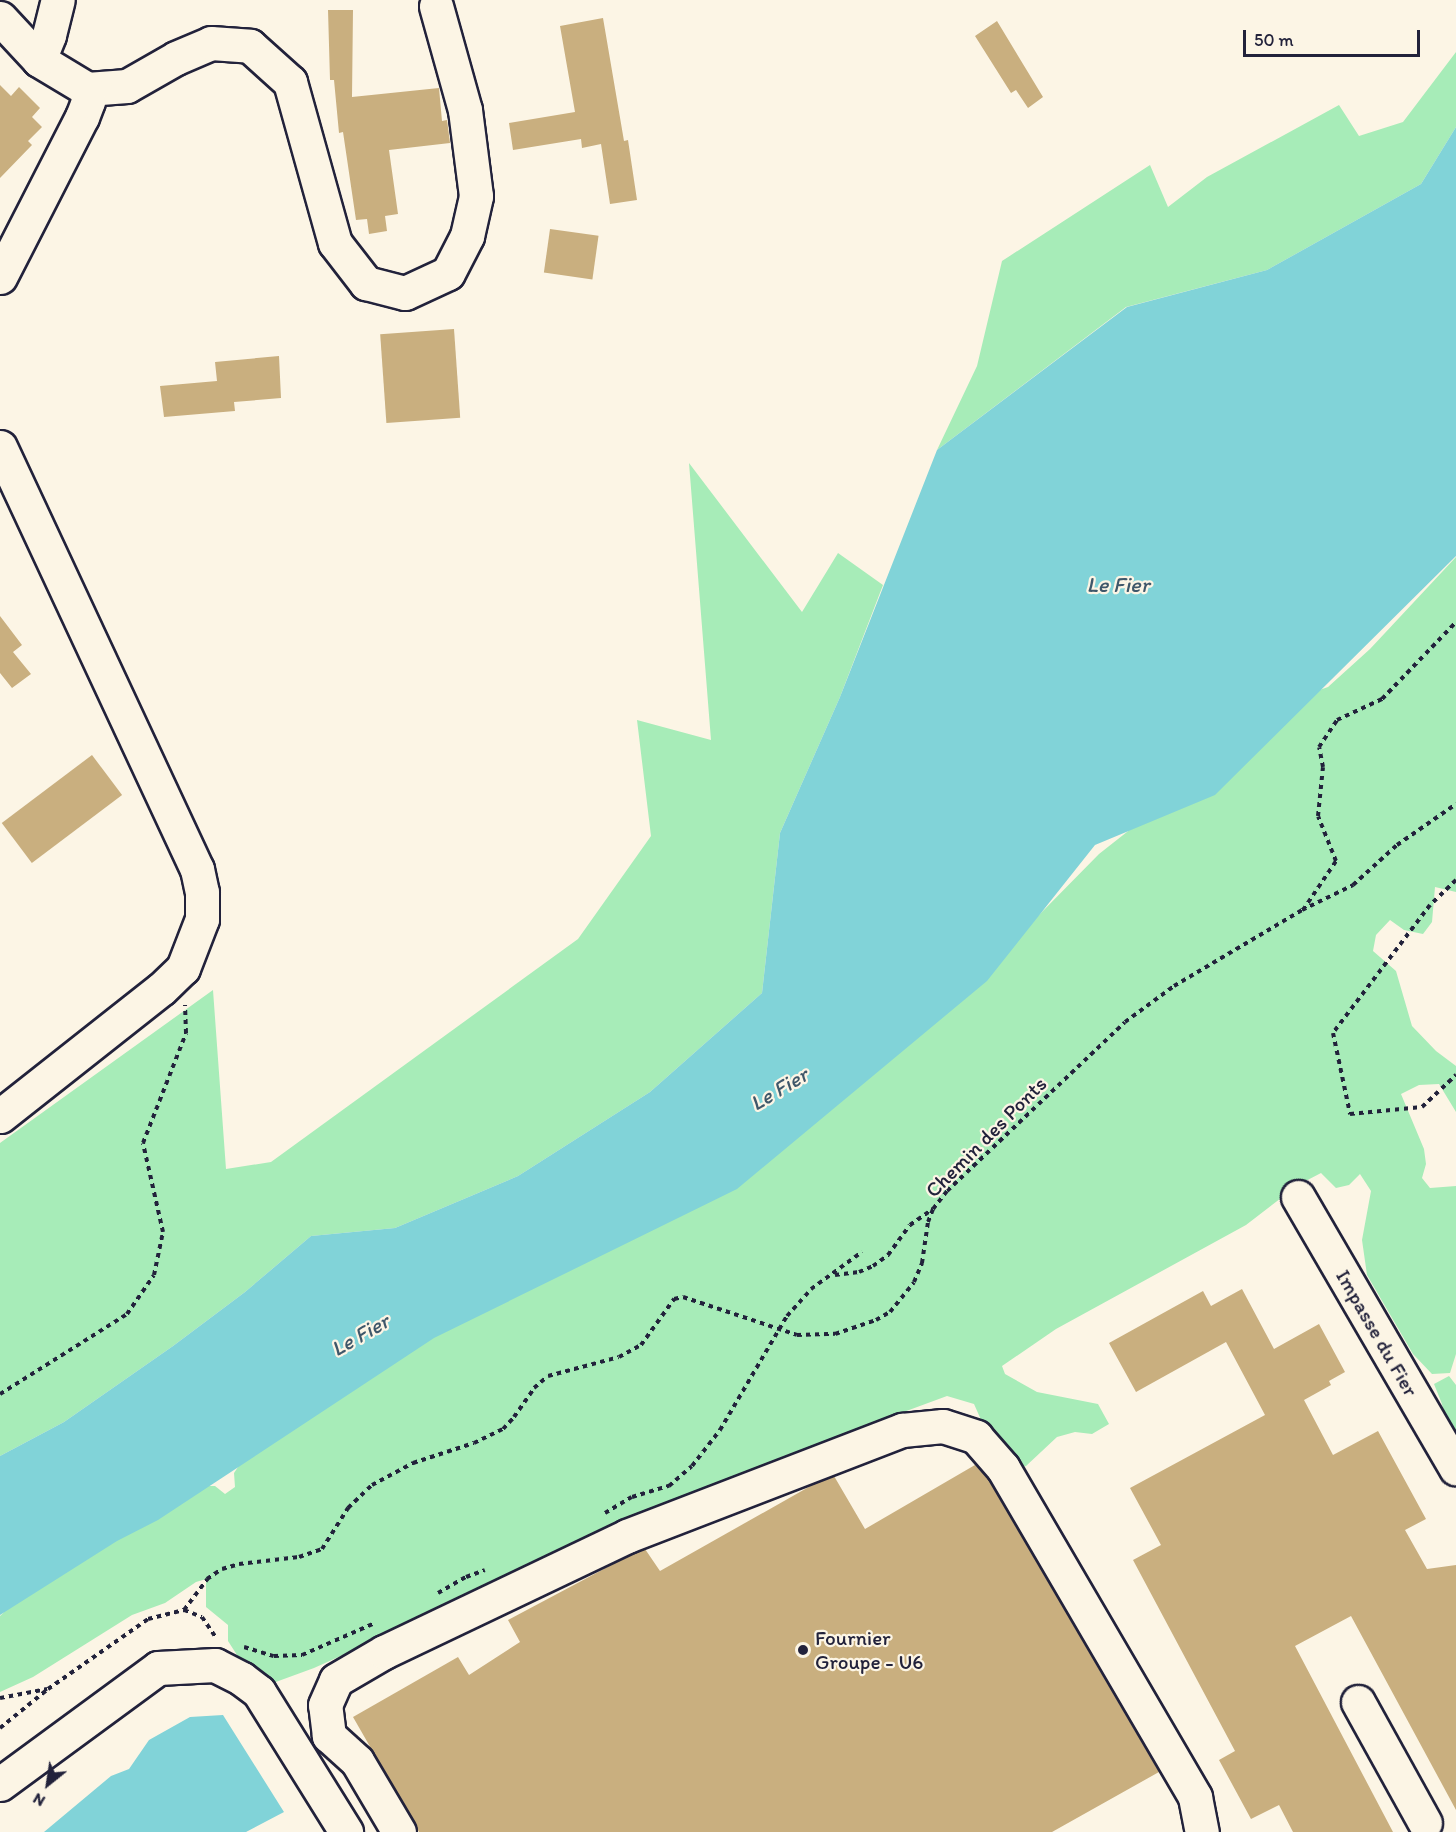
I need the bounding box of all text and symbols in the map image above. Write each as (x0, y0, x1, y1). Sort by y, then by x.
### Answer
scale bar (1246, 18, 1423, 56)
text: 50 m (1254, 29, 1294, 51)
water label: Le Fier (1087, 572, 1149, 598)
water label: Le Fier (745, 1062, 813, 1116)
street label: Chemin des Ponts (920, 1071, 1052, 1203)
street label: Impasse du Fier (1330, 1265, 1424, 1401)
water label: Le Fier (326, 1308, 394, 1362)
place label: Fournier Groupe - U6 (815, 1625, 923, 1675)
marker: Fournier Groupe - U6 (796, 1643, 810, 1657)
north arrow (18, 1754, 78, 1814)
text: N (29, 1789, 48, 1811)

